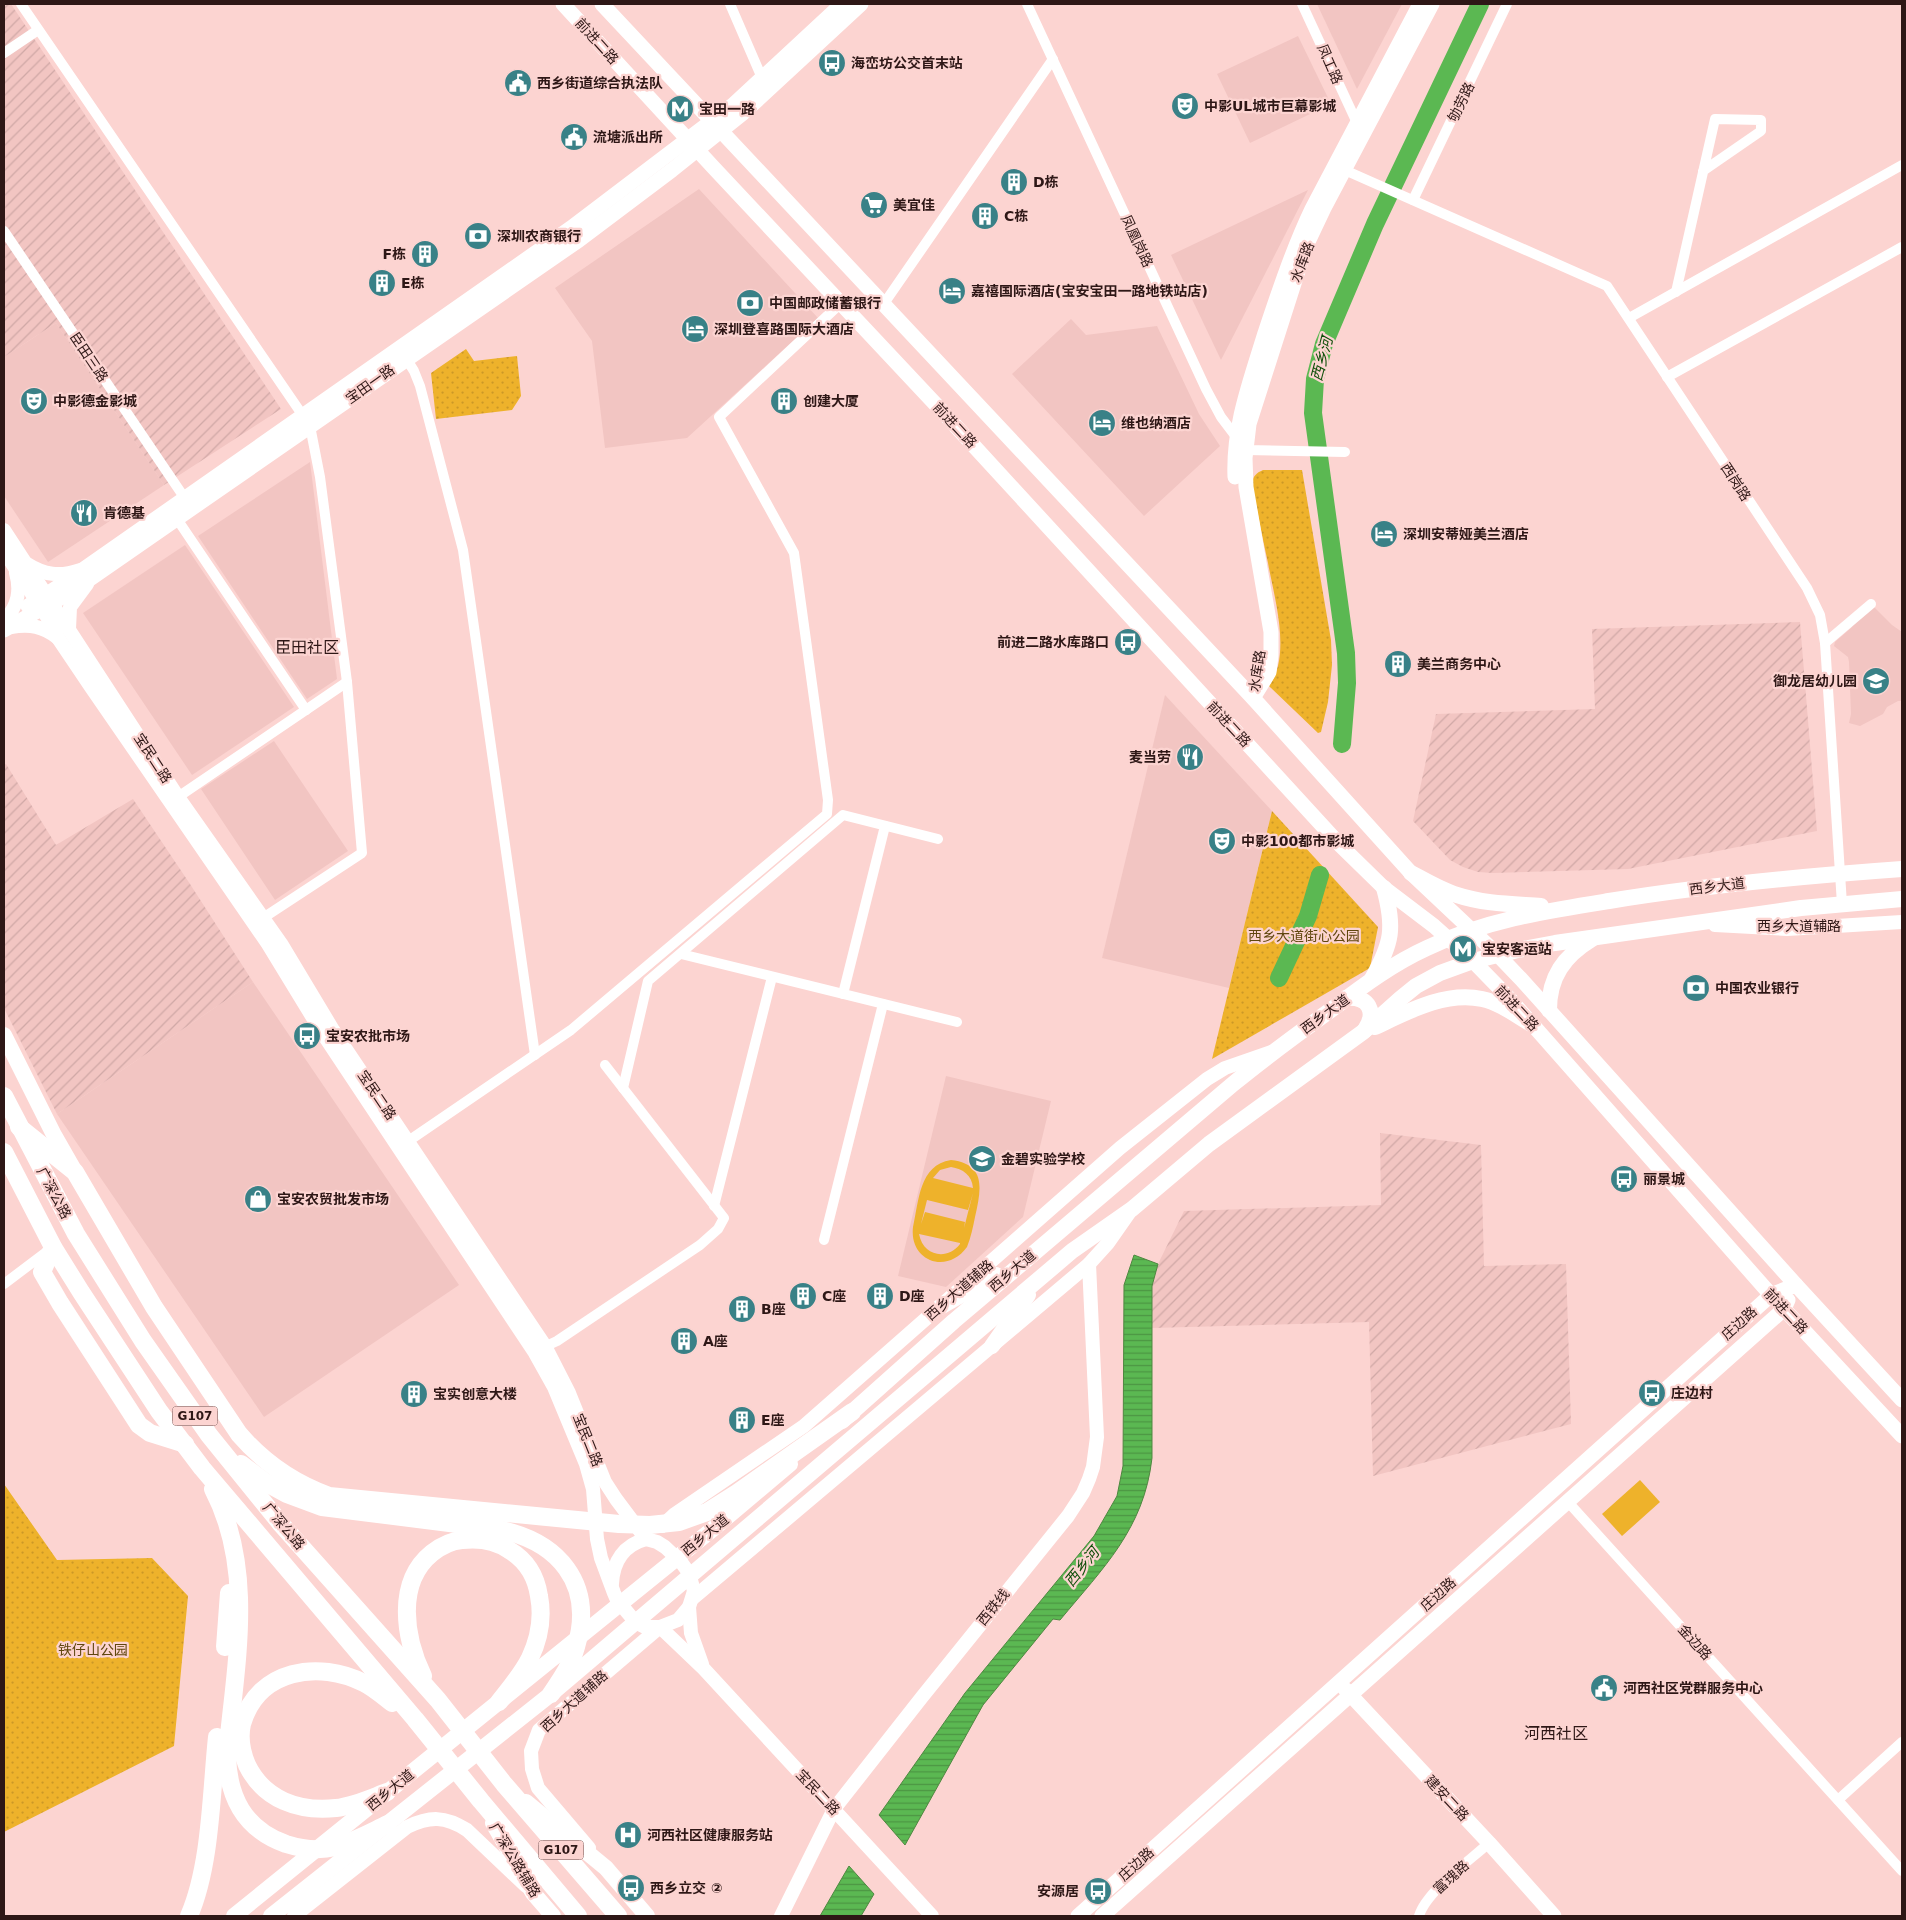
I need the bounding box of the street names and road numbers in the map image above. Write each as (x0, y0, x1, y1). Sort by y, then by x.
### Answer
street label: 前进二路 (572, 15, 622, 67)
street label: 凤工路 (1314, 42, 1346, 86)
street label: 劬劳路 (1445, 80, 1477, 124)
street label: 凤凰岗路 (1118, 212, 1156, 270)
street label: 水库路 (1287, 240, 1317, 284)
street label: 臣田三路 (67, 329, 111, 385)
street label: 宝田一路 (342, 361, 398, 407)
street label: 前进二路 (930, 399, 980, 451)
street label: 西岗路 (1718, 460, 1754, 504)
street label: 水库路 (1246, 649, 1268, 693)
street label: 前进二路 (1204, 698, 1254, 750)
street label: 宝民二路 (131, 730, 175, 786)
street label: 西乡大道 (1688, 875, 1746, 897)
street label: 西乡大道辅路 (1757, 918, 1841, 934)
street label: 前进二路 (1492, 982, 1542, 1034)
street label: 西乡大道 (1298, 991, 1352, 1037)
street label: 宝民二路 (355, 1067, 399, 1123)
street label: 广深公路 (34, 1165, 74, 1221)
street label: 西乡大道 (985, 1247, 1039, 1295)
street label: 西乡大道辅路 (922, 1256, 996, 1324)
street label: 前进二路 (1761, 1285, 1811, 1337)
street label: 庄边路 (1718, 1303, 1760, 1343)
road number: G107 (172, 1406, 218, 1425)
street label: 宝民二路 (570, 1411, 606, 1469)
street label: 广深公路 (260, 1499, 308, 1553)
street label: 西乡大道 (678, 1511, 732, 1559)
street label: 庄边路 (1417, 1574, 1459, 1614)
street label: 西铁线 (974, 1586, 1012, 1628)
street label: 金边路 (1675, 1621, 1715, 1663)
street label: 西乡大道辅路 (537, 1667, 611, 1735)
street label: 西乡大道 (363, 1766, 417, 1814)
street label: 宝民二路 (793, 1766, 843, 1818)
street label: 建安二路 (1422, 1772, 1472, 1824)
street label: 广深公路辅路 (487, 1820, 543, 1900)
road number: G107 (538, 1840, 584, 1860)
street label: 庄边路 (1115, 1844, 1157, 1884)
street label: 富瑰路 (1430, 1857, 1472, 1897)

